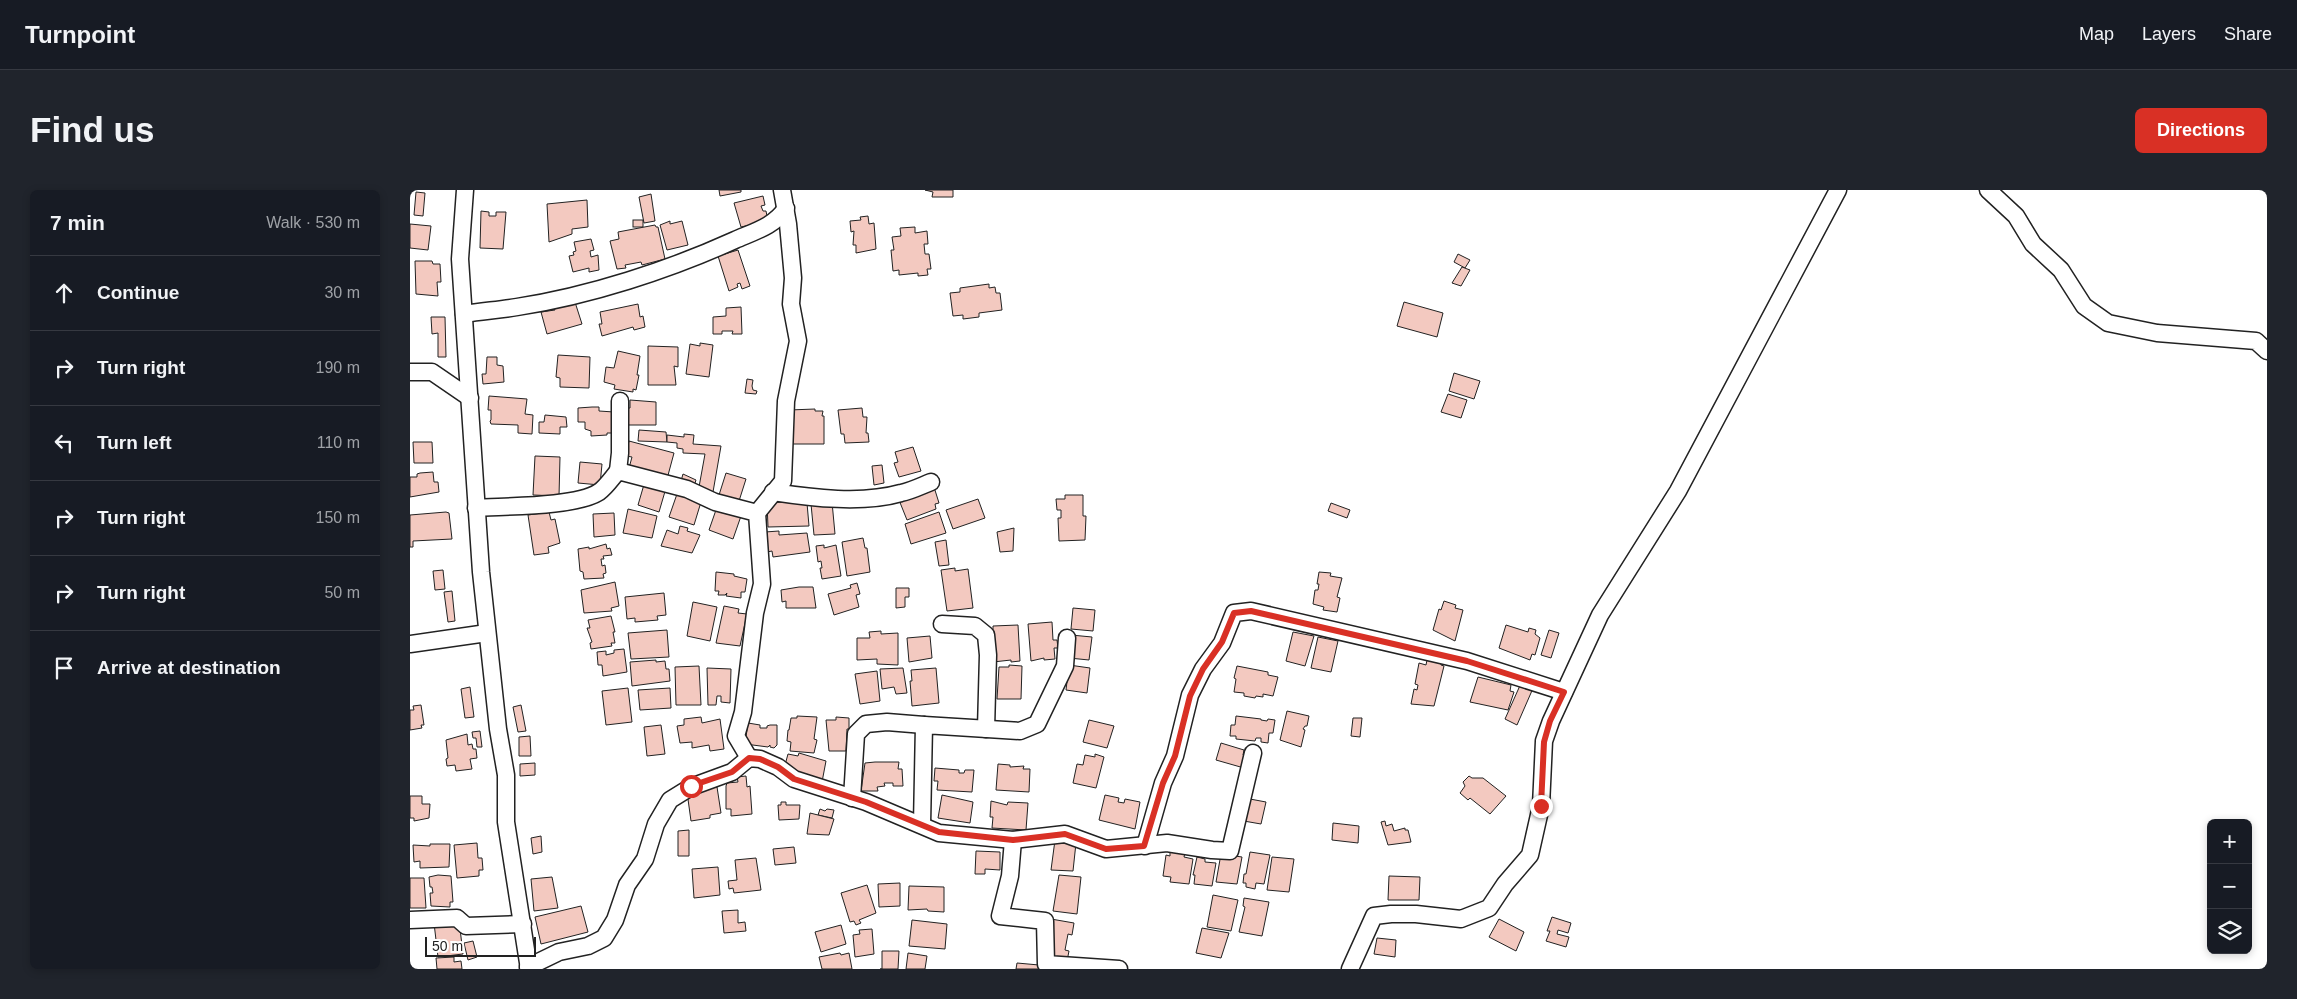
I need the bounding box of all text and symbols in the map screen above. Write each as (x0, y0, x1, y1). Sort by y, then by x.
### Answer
text: Turnpoint (25, 21, 135, 48)
text: Map (2079, 24, 2114, 44)
text: Layers (2142, 24, 2196, 44)
text: Share (2224, 24, 2272, 44)
button: Directions (2135, 108, 2267, 153)
text: Find us (30, 110, 154, 149)
text: 7 min (50, 211, 105, 234)
text: Walk · 530 m (266, 214, 360, 231)
icon: ahead (50, 279, 78, 307)
text: Continue (97, 282, 179, 303)
text: 30 m (324, 284, 360, 301)
icon: right (50, 354, 78, 382)
text: Turn right (97, 357, 185, 378)
text: 190 m (316, 359, 360, 376)
icon: left (50, 429, 78, 457)
text: Turn left (97, 432, 172, 453)
text: 110 m (317, 434, 360, 451)
icon: right (50, 504, 78, 532)
text: Turn right (97, 507, 185, 528)
text: 150 m (316, 509, 360, 526)
icon: right (50, 579, 78, 607)
text: Turn right (97, 582, 185, 603)
text: 50 m (324, 584, 360, 601)
icon: arrive (50, 654, 78, 682)
text: Arrive at destination (97, 657, 281, 678)
route start (680, 775, 703, 798)
route end (1530, 795, 1553, 818)
map controls (2207, 819, 2252, 954)
button: + (2207, 819, 2252, 864)
button: − (2207, 864, 2252, 909)
button: layers (2207, 909, 2252, 954)
scale bar (425, 934, 536, 957)
text: 50 m (432, 938, 463, 954)

